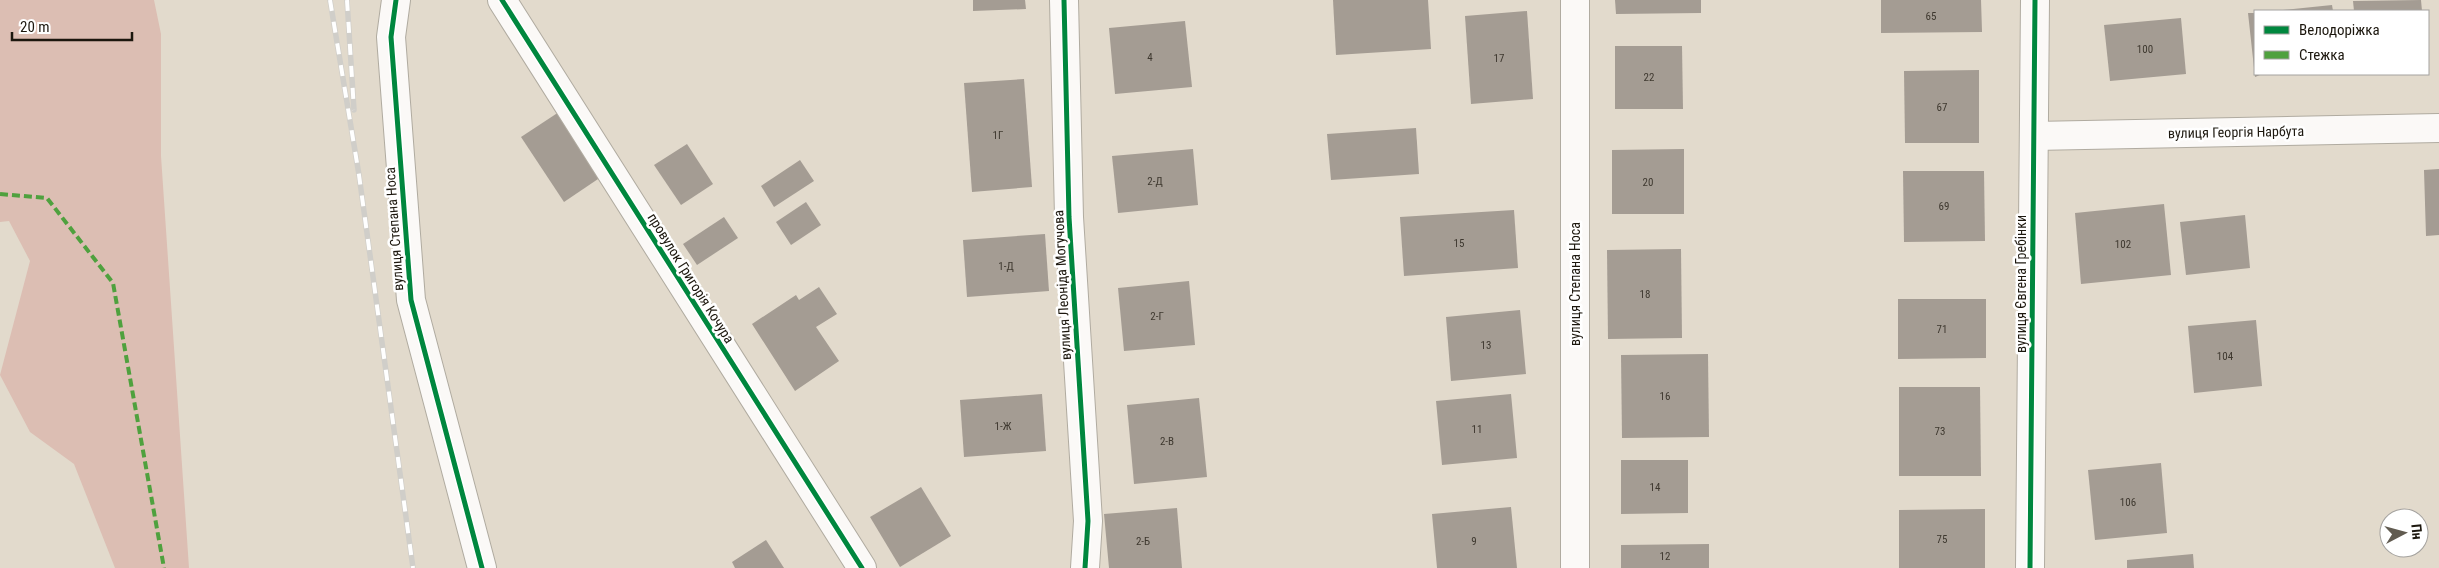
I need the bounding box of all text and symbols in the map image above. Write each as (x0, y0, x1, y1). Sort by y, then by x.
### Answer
scale bar (12, 10, 132, 42)
house number: 65 (1926, 10, 1936, 23)
legend (2254, 10, 2429, 75)
text: 20 m (20, 18, 50, 36)
text: Велодоріжка (2299, 21, 2380, 39)
house number: 100 (2137, 43, 2153, 56)
text: Стежка (2299, 46, 2345, 64)
house number: 4 (1147, 51, 1153, 64)
house number: 17 (1494, 52, 1504, 65)
house number: 22 (1644, 71, 1654, 84)
house number: 67 (1937, 101, 1947, 114)
street label: вулиця Георгія Нарбута (2168, 123, 2304, 141)
house number: 1Г (993, 129, 1003, 142)
street label: вулиця Степана Носа (382, 167, 406, 291)
house number: 2-Д (1147, 175, 1163, 188)
house number: 20 (1643, 176, 1653, 189)
house number: 69 (1939, 200, 1949, 213)
street label: провулок Григорія Кочура (644, 210, 738, 346)
street label: вулиця Леоніда Могучова (1050, 210, 1074, 360)
street label: вулиця Євгена Гребінки (2013, 215, 2029, 353)
street label: вулиця Степана Носа (1567, 222, 1583, 346)
house number: 15 (1454, 237, 1464, 250)
house number: 102 (2115, 238, 2131, 251)
house number: 1-Д (998, 260, 1014, 273)
house number: 18 (1640, 288, 1650, 301)
house number: 2-Г (1150, 310, 1164, 323)
house number: 71 (1937, 323, 1947, 336)
house number: 13 (1481, 339, 1491, 352)
house number: 104 (2217, 350, 2234, 363)
house number: 16 (1660, 390, 1670, 403)
house number: 1-Ж (995, 420, 1012, 433)
house number: 11 (1472, 423, 1482, 436)
house number: 73 (1935, 425, 1945, 438)
house number: 2-В (1160, 435, 1174, 448)
house number: 14 (1650, 481, 1661, 494)
house number: 106 (2120, 496, 2136, 509)
north arrow (2379, 508, 2429, 558)
text: Пн (2408, 523, 2426, 540)
house number: 75 (1937, 533, 1947, 546)
house number: 2-Б (1136, 535, 1150, 548)
house number: 9 (1471, 535, 1477, 548)
house number: 12 (1660, 550, 1670, 563)

